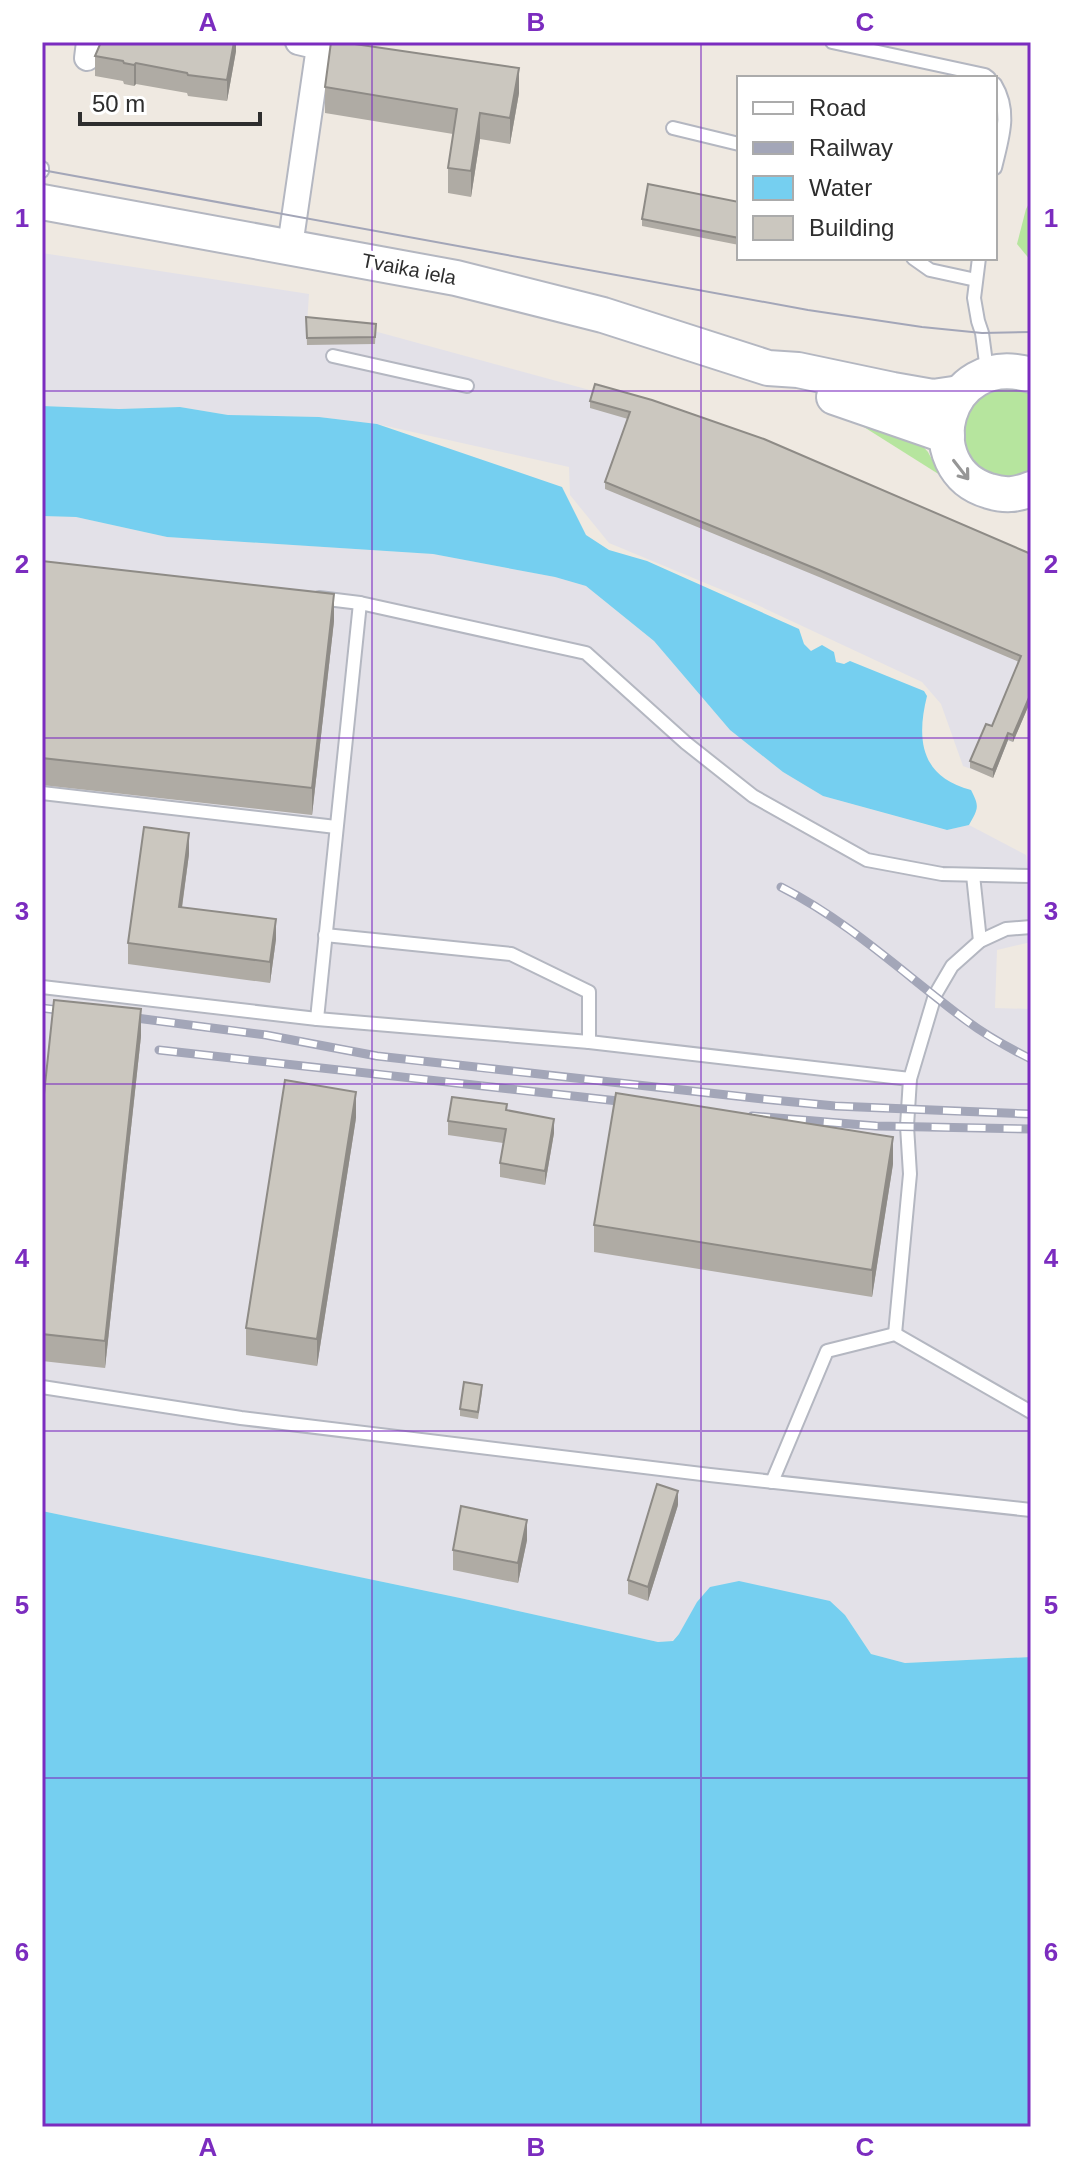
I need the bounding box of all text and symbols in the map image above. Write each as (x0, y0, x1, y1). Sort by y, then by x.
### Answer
text: A (199, 7, 218, 37)
text: B (527, 7, 545, 37)
text: C (856, 7, 875, 37)
scale bar (80, 76, 260, 126)
legend (737, 76, 997, 260)
text: 50 m (92, 90, 145, 117)
text: Road (809, 94, 866, 121)
text: Railway (809, 134, 893, 161)
text: Water (809, 174, 872, 201)
text: 1 (15, 203, 29, 233)
text: 1 (1044, 203, 1058, 233)
text: Building (809, 214, 894, 241)
street label: Tvaika iela (360, 249, 459, 289)
one-way arrow (951, 459, 969, 480)
text: 2 (15, 549, 29, 579)
text: 2 (1044, 549, 1058, 579)
text: 3 (15, 896, 29, 926)
text: 3 (1044, 896, 1058, 926)
text: 4 (15, 1243, 30, 1273)
text: 4 (1044, 1243, 1059, 1273)
text: 5 (15, 1590, 29, 1620)
text: 5 (1044, 1590, 1058, 1620)
text: 6 (15, 1937, 29, 1967)
text: 6 (1044, 1937, 1058, 1967)
text: A (199, 2132, 218, 2162)
text: B (527, 2132, 545, 2162)
text: C (856, 2132, 875, 2162)

